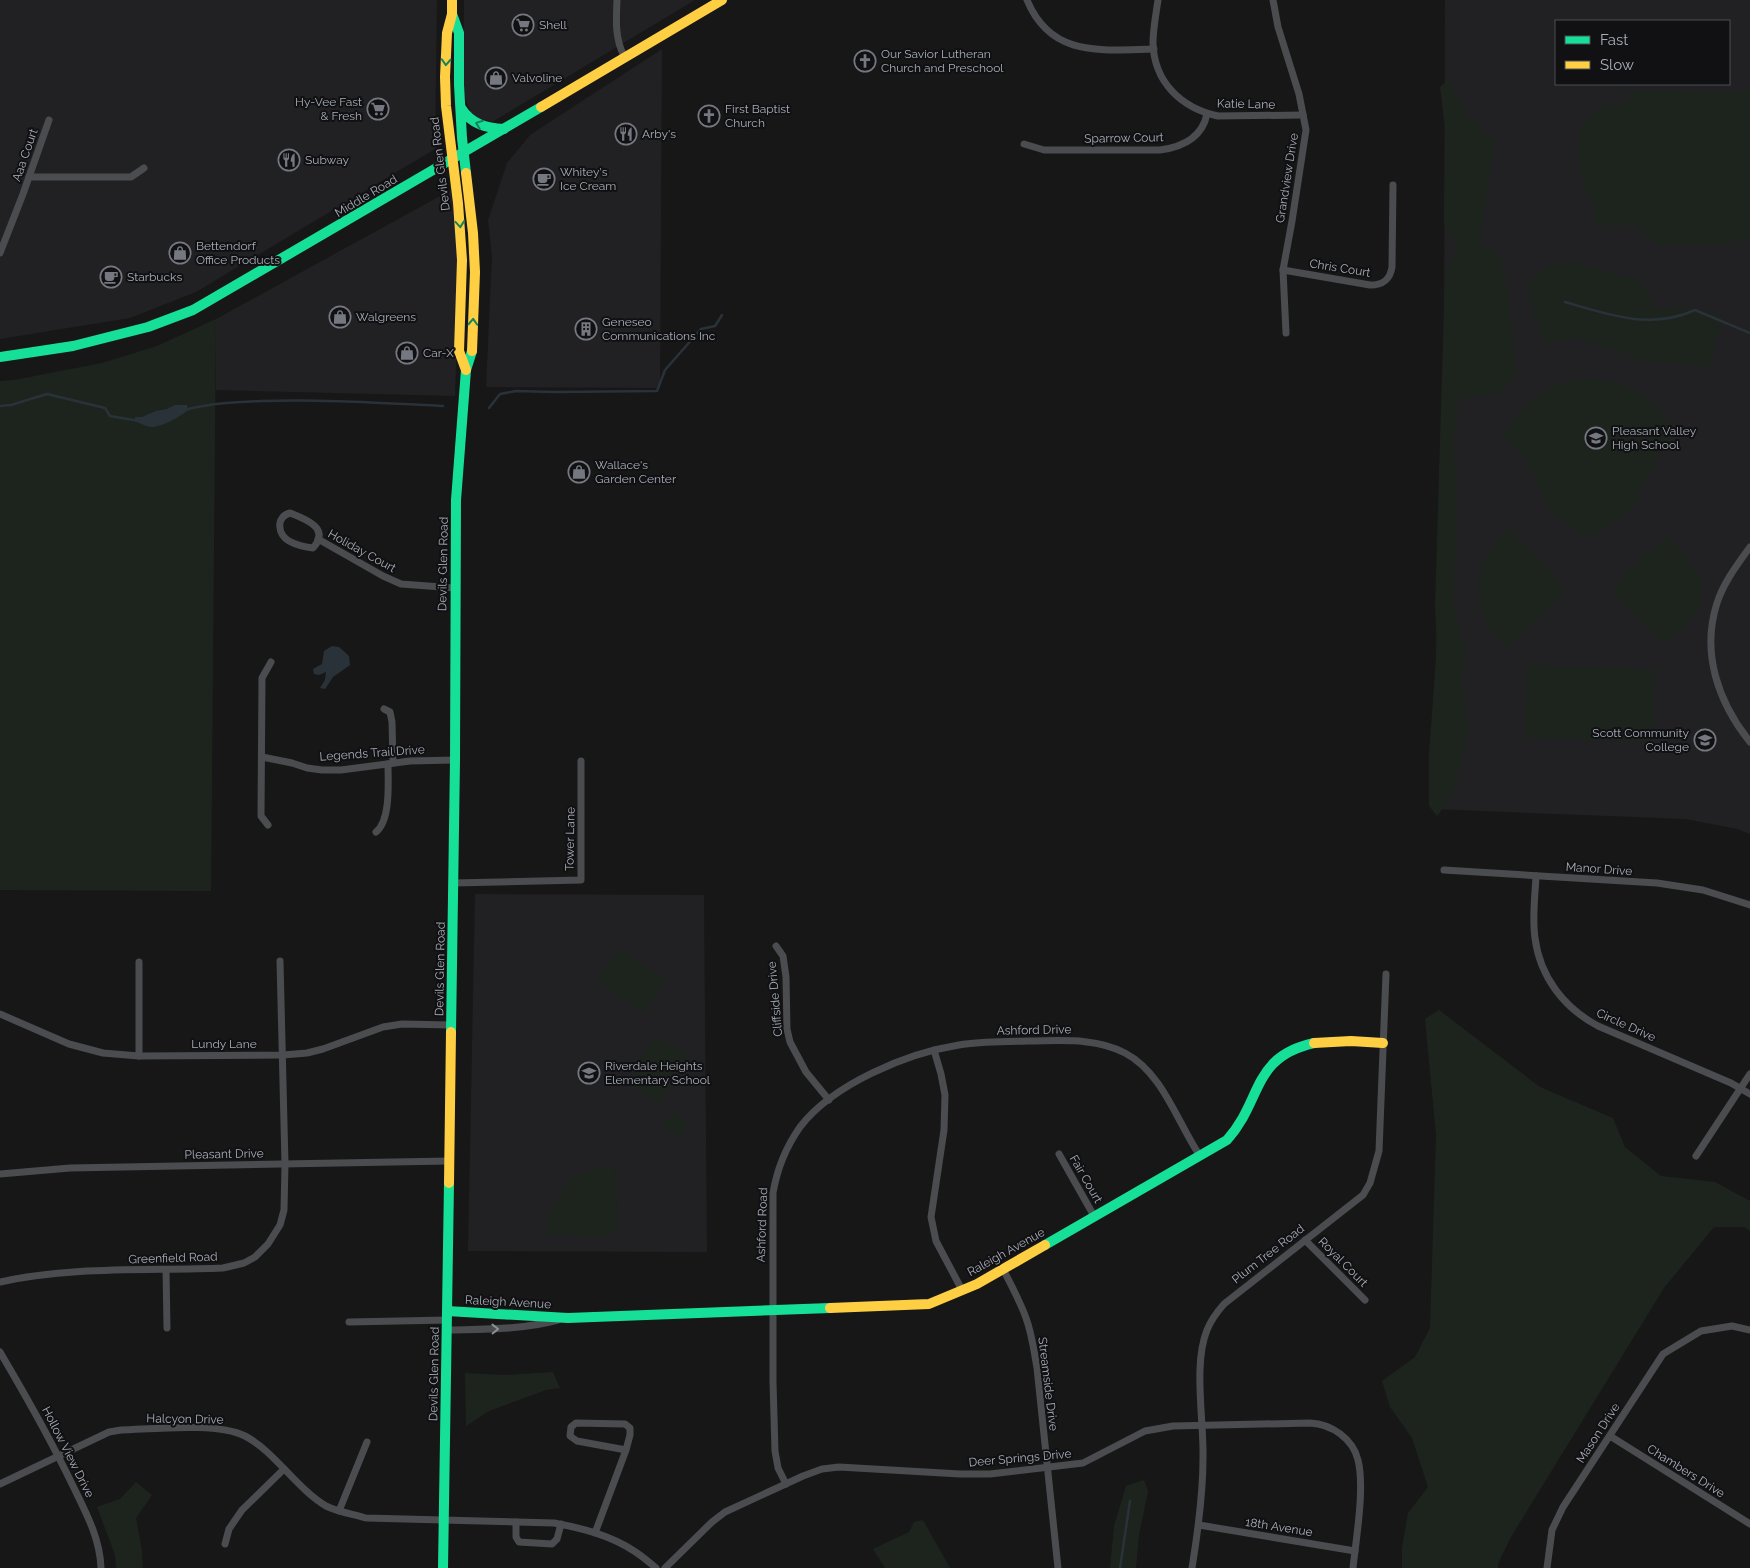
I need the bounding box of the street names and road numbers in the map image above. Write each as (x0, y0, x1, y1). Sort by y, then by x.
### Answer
street label: Katie Lane (1217, 96, 1275, 112)
street label: Devils Glen Road (427, 116, 453, 212)
street label: Aaa Court (9, 127, 41, 183)
street label: Sparrow Court (1084, 130, 1164, 146)
street label: Grandview Drive (1273, 132, 1301, 224)
street label: Middle Road (332, 172, 400, 220)
street label: Chris Court (1308, 256, 1372, 280)
street label: Devils Glen Road (435, 517, 451, 611)
street label: Holiday Court (326, 527, 398, 575)
street label: Legends Trail Drive (319, 742, 425, 764)
street label: Tower Lane (562, 807, 578, 871)
street label: Manor Drive (1565, 860, 1633, 878)
street label: Devils Glen Road (432, 922, 448, 1016)
street label: Cliffside Drive (765, 961, 785, 1037)
street label: Circle Drive (1594, 1006, 1658, 1044)
street label: Ashford Drive (996, 1022, 1072, 1038)
street label: Lundy Lane (191, 1037, 257, 1051)
street label: Pleasant Drive (184, 1146, 264, 1162)
street label: Fair Court (1067, 1152, 1105, 1206)
street label: Ashford Road (754, 1187, 770, 1263)
street label: Plum Tree Road (1229, 1221, 1307, 1287)
street label: Raleigh Avenue (965, 1225, 1047, 1279)
street label: Royal Court (1315, 1234, 1371, 1290)
street label: Greenfield Road (128, 1249, 218, 1267)
street label: Raleigh Avenue (464, 1293, 552, 1311)
street label: Devils Glen Road (426, 1327, 442, 1421)
street label: Streamside Drive (1035, 1336, 1061, 1432)
street label: Mason Drive (1573, 1400, 1623, 1466)
street label: Hollow View Drive (39, 1404, 97, 1500)
street label: Halcyon Drive (146, 1411, 224, 1427)
street label: Chambers Drive (1645, 1441, 1727, 1501)
street label: Deer Springs Drive (968, 1447, 1072, 1469)
street label: 18th Avenue (1244, 1515, 1314, 1539)

